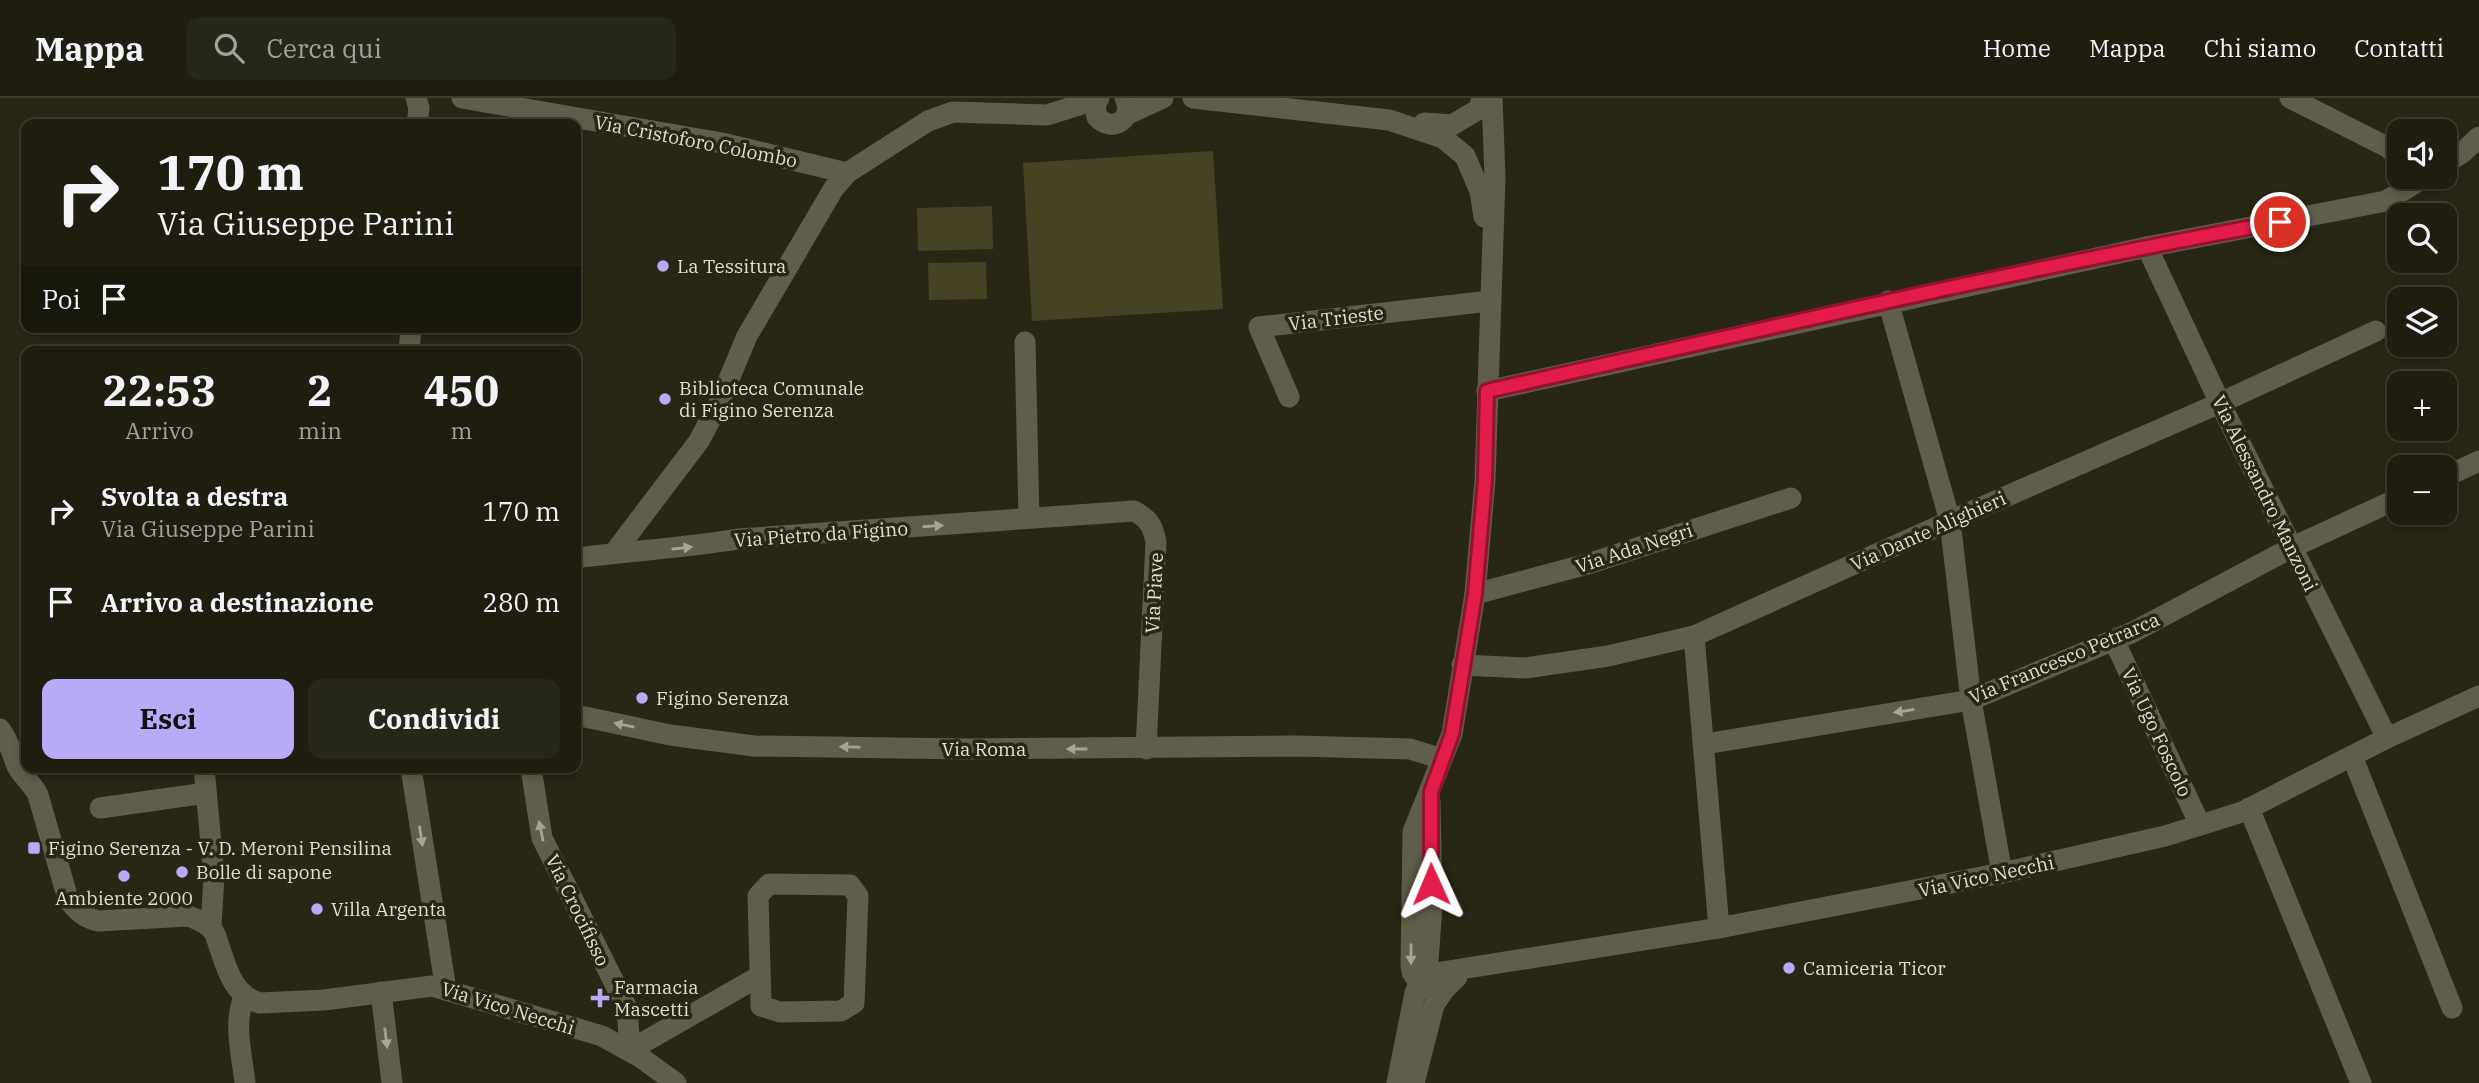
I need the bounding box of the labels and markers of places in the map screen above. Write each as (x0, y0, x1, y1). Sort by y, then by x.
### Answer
pin (2250, 192, 2310, 252)
place label: La Tessitura (677, 254, 786, 278)
marker: La Tessitura (655, 258, 671, 274)
place label: Biblioteca Comunale di Figino Serenza (679, 376, 864, 422)
marker: Biblioteca Comunale di Figino Serenza (657, 391, 673, 407)
place label: Figino Serenza (656, 686, 789, 710)
marker: Figino Serenza (634, 690, 650, 706)
place label: Figino Serenza - V. D. Meroni Pensilina (48, 836, 392, 860)
marker: Figino Serenza - V. D. Meroni Pensilina (26, 840, 42, 856)
place label: Bolle di sapone (196, 860, 332, 884)
marker: Bolle di sapone (174, 864, 190, 880)
marker: Ambiente 2000 (116, 868, 132, 884)
place label: Ambiente 2000 (55, 886, 193, 910)
place label: Villa Argenta (331, 897, 446, 921)
marker: Villa Argenta (309, 901, 325, 917)
place label: Camiceria Ticor (1803, 956, 1946, 980)
marker: Camiceria Ticor (1781, 960, 1797, 976)
place label: Farmacia Mascetti (614, 975, 699, 1021)
marker: Farmacia Mascetti (592, 990, 608, 1006)

